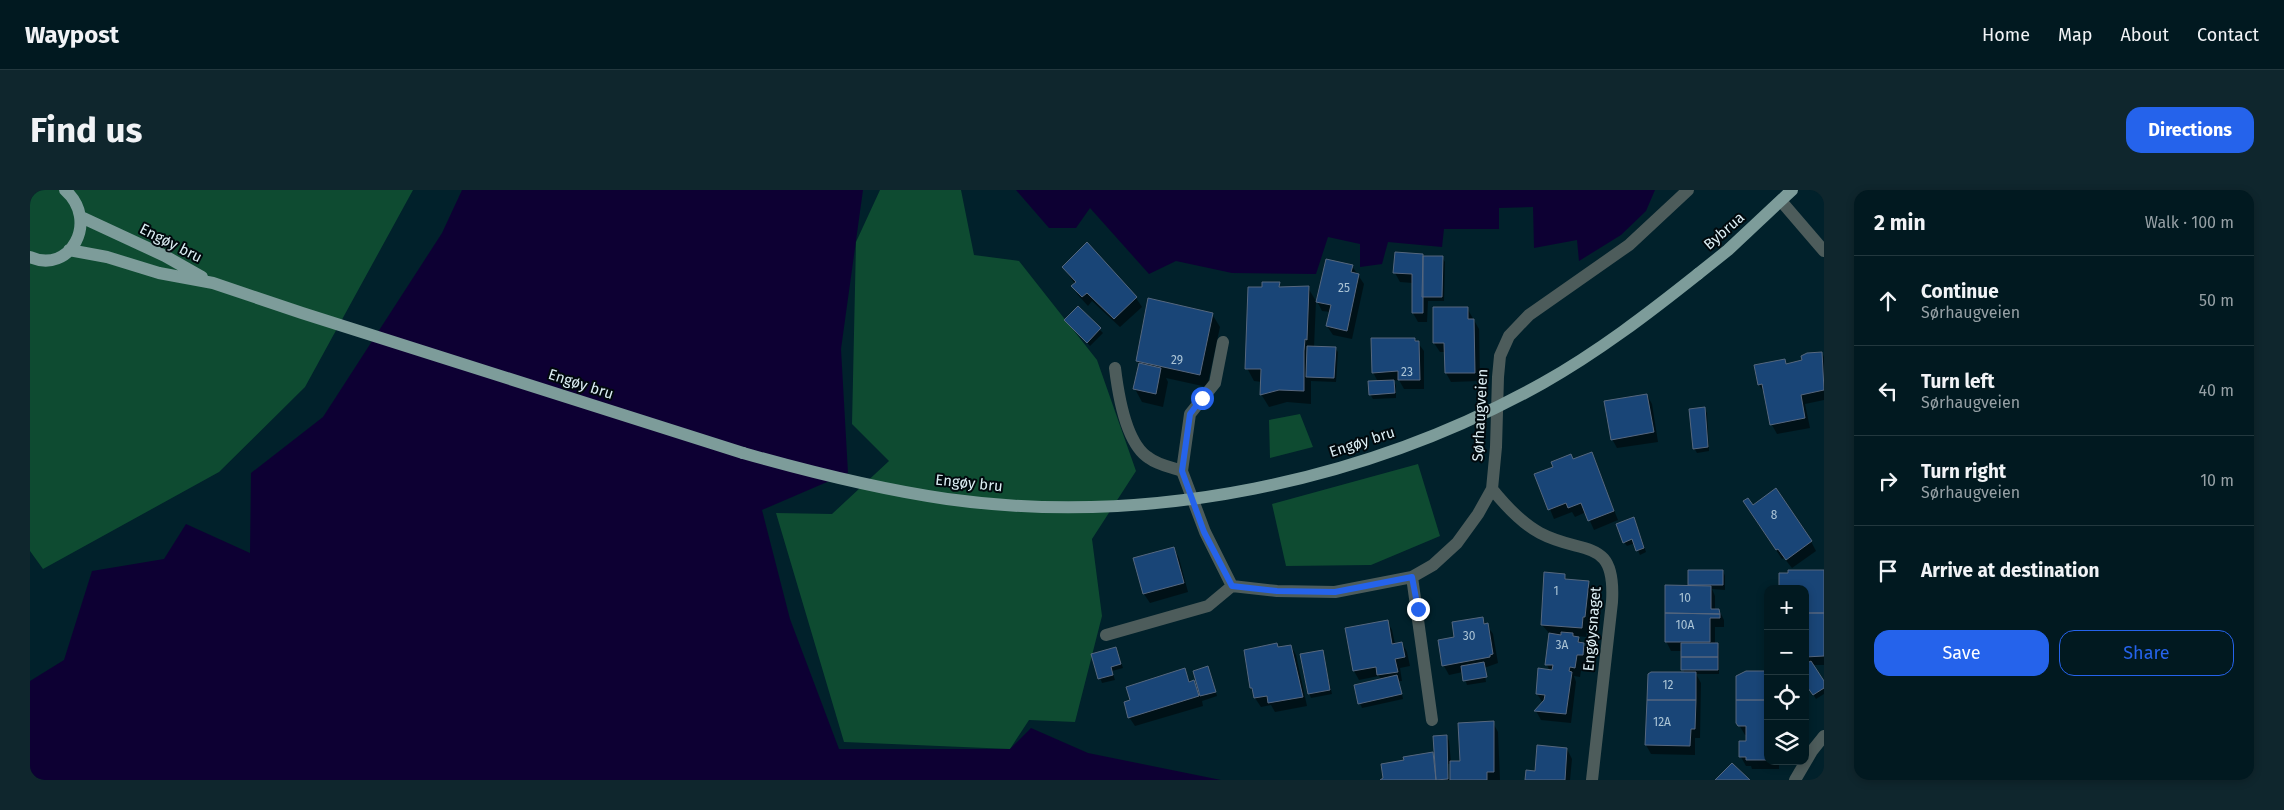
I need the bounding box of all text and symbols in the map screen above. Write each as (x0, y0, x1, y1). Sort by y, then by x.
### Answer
text: Waypost (25, 21, 119, 49)
text: Home (1982, 24, 2030, 46)
text: Map (2058, 24, 2092, 46)
text: About (2120, 24, 2169, 46)
text: Contact (2197, 24, 2259, 46)
button: Directions (2126, 107, 2254, 153)
text: Find us (30, 109, 142, 151)
street label: Bybrua (1700, 208, 1748, 254)
text: 2 min (1874, 210, 1926, 236)
text: Walk · 100 m (2145, 213, 2234, 232)
street label: Engøy bru (137, 220, 205, 266)
text: Continue (1921, 280, 1999, 303)
house number: 25 (1338, 281, 1350, 295)
icon: ahead (1874, 287, 1902, 315)
text: 50 m (2199, 291, 2234, 310)
text: Sørhaugveien (1921, 303, 2020, 322)
house number: 29 (1171, 353, 1183, 367)
street label: Engøy bru (546, 365, 616, 403)
house number: 23 (1401, 365, 1413, 379)
street label: Sørhaugveien (1469, 368, 1491, 462)
text: Turn left (1921, 370, 1995, 393)
icon: left (1874, 377, 1902, 405)
text: 40 m (2199, 381, 2234, 400)
route start (1191, 387, 1214, 410)
text: Sørhaugveien (1921, 393, 2020, 412)
street label: Engøy bru (1327, 423, 1397, 461)
text: Turn right (1921, 460, 2006, 483)
icon: right (1874, 467, 1902, 495)
street label: Engøy bru (934, 471, 1004, 495)
text: 10 m (2200, 471, 2234, 490)
text: Sørhaugveien (1921, 483, 2020, 502)
house number: 8 (1771, 508, 1778, 522)
icon: arrive (1874, 557, 1902, 585)
text: Arrive at destination (1921, 559, 2100, 582)
house number: 1 (1553, 584, 1559, 598)
street label: Engøysnaget (1579, 585, 1605, 672)
map controls (1764, 585, 1809, 765)
button: + (1764, 585, 1809, 630)
house number: 10 (1679, 591, 1691, 605)
route end (1407, 598, 1430, 621)
house number: 10A (1676, 618, 1695, 632)
house number: 30 (1463, 629, 1476, 643)
button: − (1764, 630, 1809, 675)
button: Save (1874, 630, 2049, 676)
button: Share (2059, 630, 2234, 676)
house number: 3A (1556, 638, 1569, 652)
button: locate (1764, 675, 1809, 720)
house number: 12 (1662, 678, 1674, 692)
house number: 12A (1653, 715, 1671, 729)
button: layers (1764, 720, 1809, 765)

